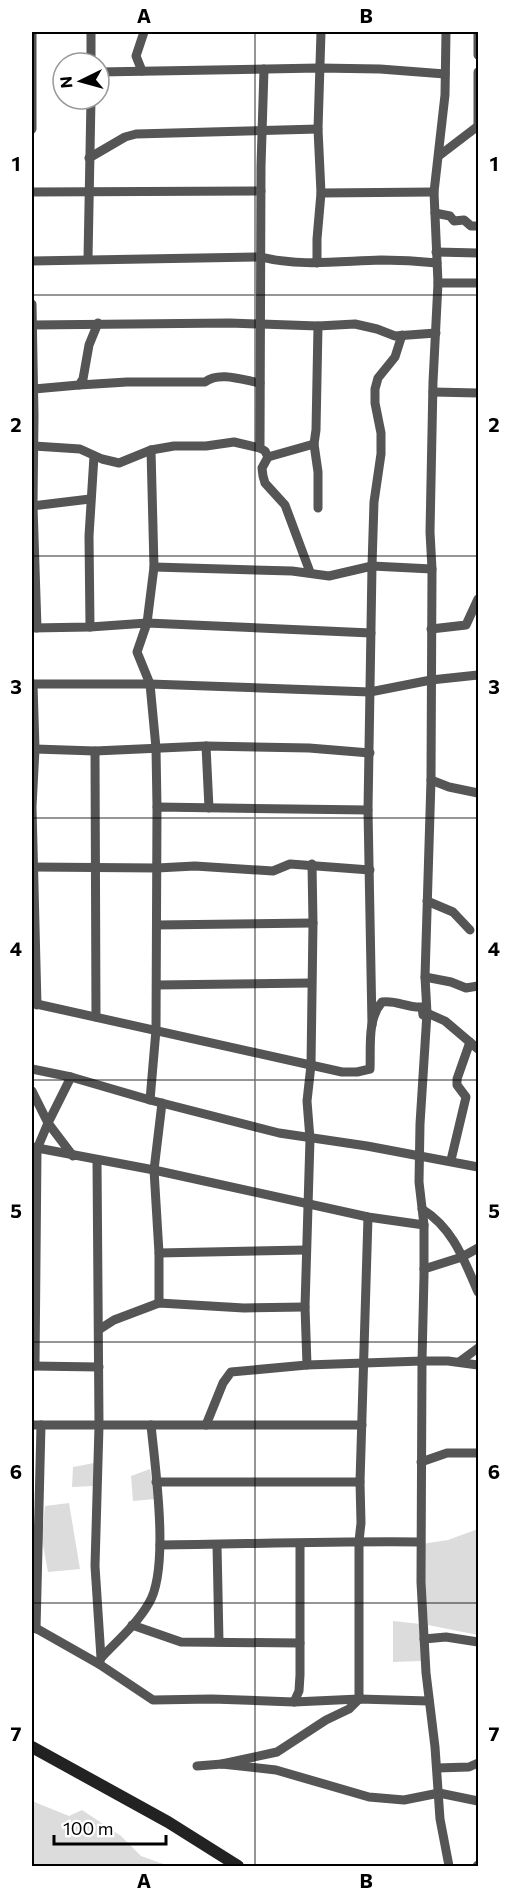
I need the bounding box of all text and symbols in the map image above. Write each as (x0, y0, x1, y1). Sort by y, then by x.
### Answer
text: A (137, 3, 151, 27)
text: B (359, 3, 373, 27)
north arrow (51, 51, 111, 111)
text: N (56, 76, 76, 89)
text: 1 (11, 151, 21, 175)
text: 1 (489, 151, 499, 175)
text: 2 (10, 412, 22, 436)
text: 2 (488, 412, 500, 436)
text: 3 (10, 674, 22, 698)
text: 3 (488, 674, 500, 698)
text: 4 (10, 936, 22, 960)
text: 4 (488, 936, 500, 960)
text: 5 (10, 1198, 22, 1222)
text: 5 (488, 1198, 500, 1222)
text: 6 (10, 1459, 22, 1483)
text: 6 (488, 1459, 500, 1483)
text: 7 (11, 1721, 22, 1745)
text: 7 (489, 1721, 500, 1745)
scale bar (54, 1808, 166, 1846)
text: 100 m (63, 1817, 113, 1839)
text: A (137, 1868, 151, 1892)
text: B (359, 1868, 373, 1892)

